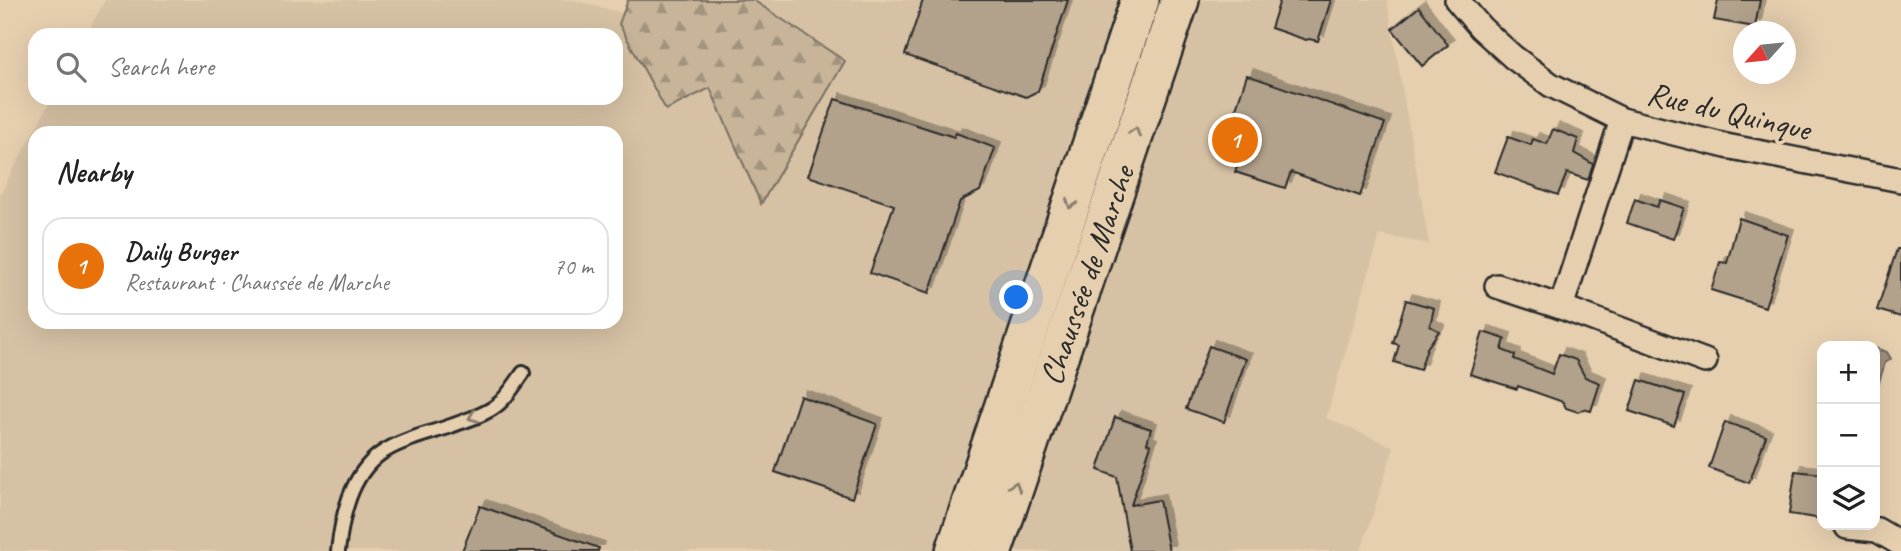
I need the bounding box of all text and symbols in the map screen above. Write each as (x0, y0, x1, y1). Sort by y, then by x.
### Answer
north arrow (1733, 21, 1796, 84)
search box (28, 28, 623, 105)
icon: search (52, 48, 90, 86)
text: Search here (108, 50, 214, 83)
street label: Rue du Quinque (1643, 72, 1817, 151)
pin: 1 (1212, 114, 1258, 166)
one-way arrow (1127, 126, 1141, 138)
text: Nearby (56, 153, 132, 191)
street label: Chaussée de Marche (1030, 158, 1145, 390)
one-way arrow (1065, 197, 1079, 210)
text: Daily Burger (125, 235, 237, 268)
text: 1 (76, 252, 86, 281)
text: 70 m (554, 252, 593, 281)
text: Restaurant · Chaussée de Marche (125, 268, 389, 297)
your location (999, 280, 1033, 314)
map controls (1817, 341, 1880, 530)
button: + (1817, 341, 1880, 404)
button: − (1817, 404, 1880, 467)
one-way arrow (468, 409, 480, 423)
button: layers (1817, 467, 1880, 530)
one-way arrow (1007, 481, 1021, 493)

